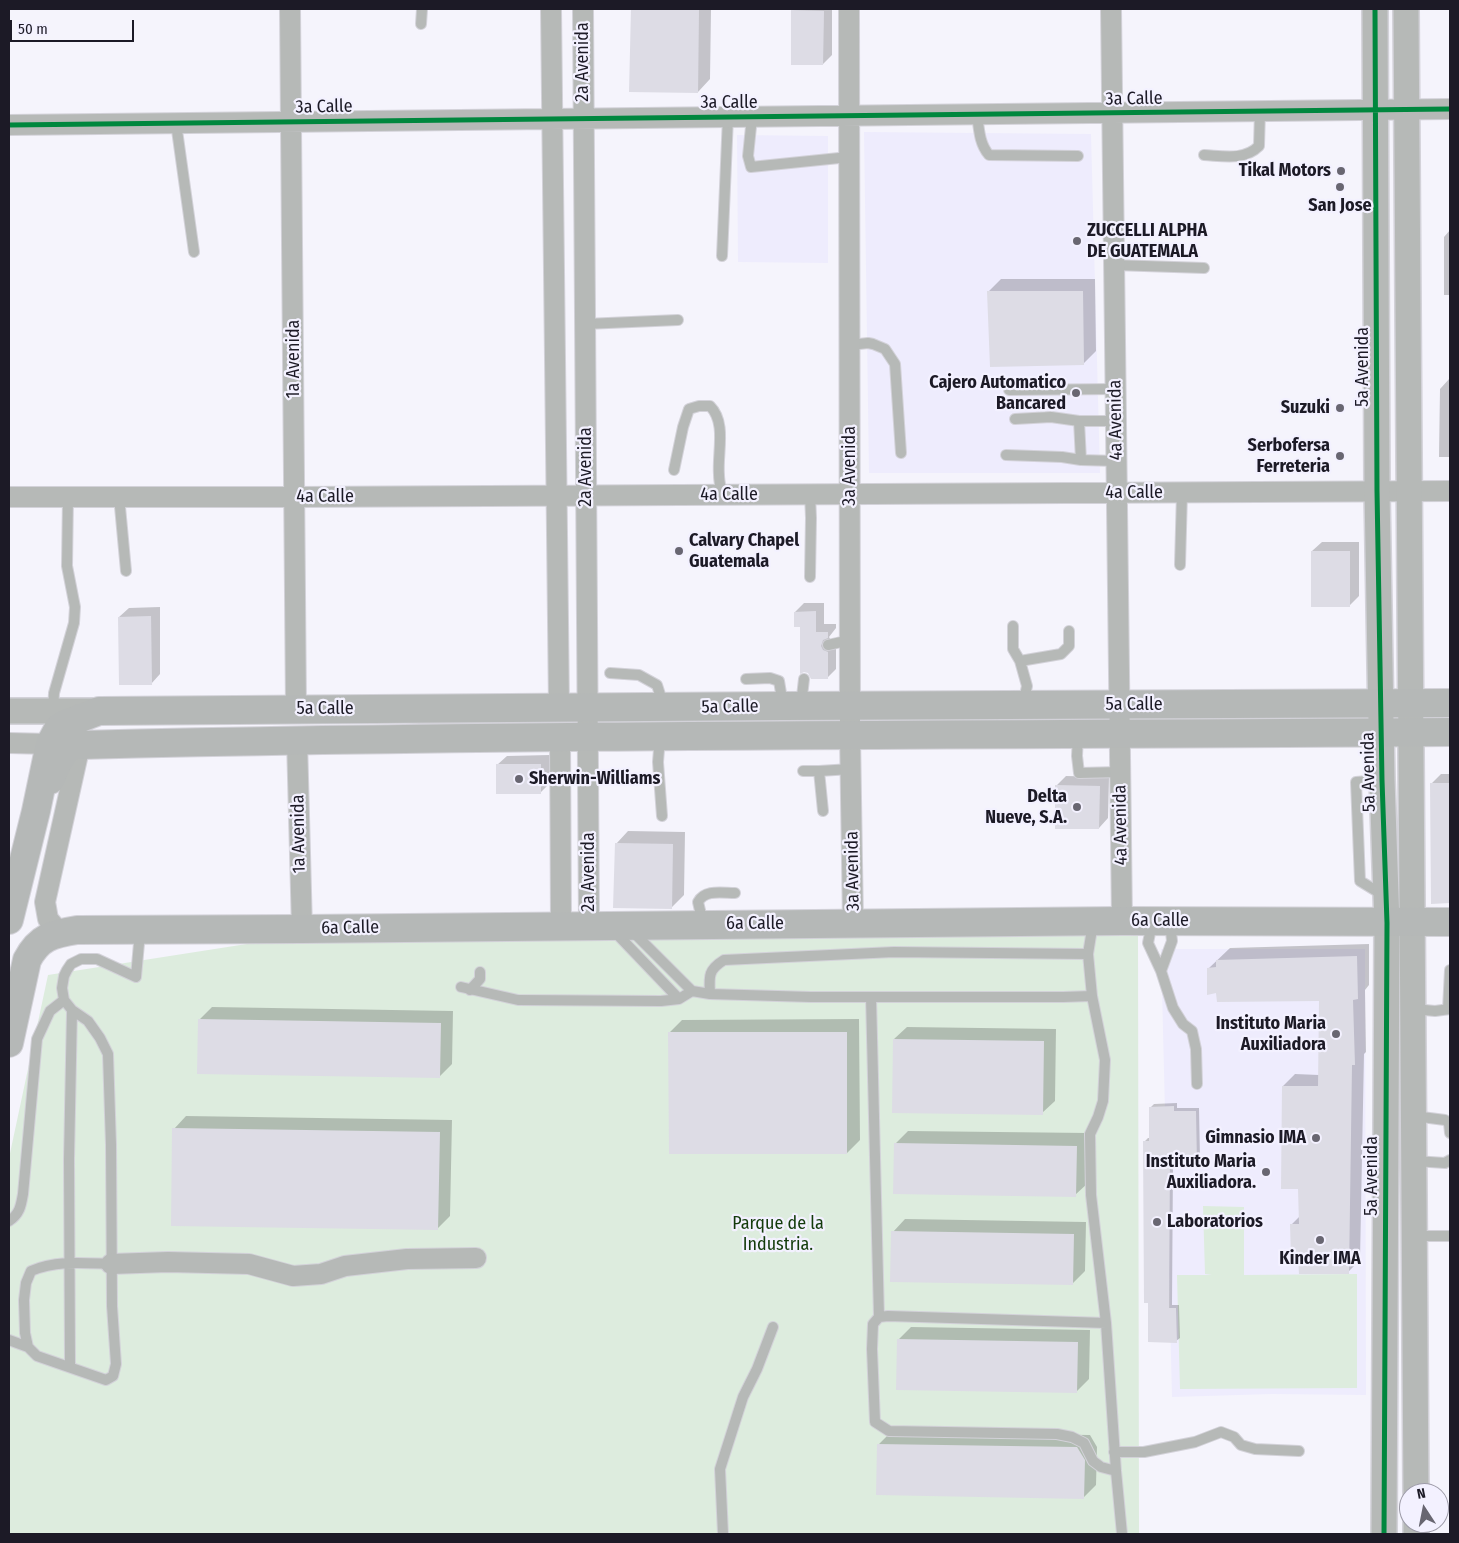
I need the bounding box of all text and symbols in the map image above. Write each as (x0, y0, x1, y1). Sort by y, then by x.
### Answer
scale bar (12, 10, 136, 42)
text: 50 m (18, 20, 48, 38)
street label: 2a Avenida (572, 22, 594, 102)
street label: 3a Calle (1105, 88, 1163, 110)
street label: 3a Calle (700, 92, 758, 114)
street label: 3a Calle (295, 96, 353, 118)
place label: Tikal Motors (1239, 160, 1331, 182)
marker: Tikal Motors (1335, 165, 1347, 177)
marker: San Jose (1334, 181, 1346, 193)
place label: San Jose (1308, 195, 1372, 217)
place label: ZUCCELLI ALPHA DE GUATEMALA (1087, 220, 1207, 262)
marker: ZUCCELLI ALPHA DE GUATEMALA (1071, 235, 1083, 247)
street label: 1a Avenida (283, 320, 305, 398)
street label: 5a Avenida (1352, 327, 1374, 407)
place label: Cajero Automatico Bancared (929, 372, 1066, 414)
street label: 4a Avenida (1104, 380, 1128, 460)
marker: Cajero Automatico Bancared (1070, 387, 1082, 399)
place label: Suzuki (1281, 397, 1330, 419)
marker: Suzuki (1334, 402, 1346, 414)
street label: 3a Avenida (839, 426, 861, 506)
street label: 2a Avenida (575, 427, 597, 507)
place label: Serbofersa Ferreteria (1248, 435, 1330, 478)
marker: Serbofersa Ferreteria (1334, 450, 1346, 462)
street label: 4a Calle (1105, 482, 1163, 504)
street label: 4a Calle (700, 484, 758, 506)
street label: 4a Calle (296, 486, 354, 508)
place label: Calvary Chapel Guatemala (689, 530, 799, 572)
marker: Calvary Chapel Guatemala (673, 545, 685, 557)
street label: 5a Calle (1105, 694, 1163, 716)
street label: 5a Calle (701, 696, 759, 718)
street label: 5a Calle (296, 698, 354, 720)
street label: 5a Avenida (1358, 732, 1380, 812)
place label: Sherwin-Williams (529, 768, 660, 790)
marker: Sherwin-Williams (513, 773, 525, 785)
street label: 4a Avenida (1109, 785, 1133, 865)
place label: Delta Nueve, S.A. (985, 786, 1067, 829)
street label: 1a Avenida (288, 794, 310, 874)
marker: Delta Nueve, S.A. (1071, 801, 1083, 813)
street label: 3a Avenida (842, 831, 864, 911)
street label: 2a Avenida (578, 832, 600, 912)
street label: 6a Calle (1131, 910, 1189, 932)
street label: 6a Calle (726, 913, 784, 935)
street label: 6a Calle (321, 917, 379, 939)
place label: Instituto Maria Auxiliadora (1216, 1013, 1326, 1056)
marker: Instituto Maria Auxiliadora (1330, 1028, 1342, 1040)
place label: Gimnasio IMA (1205, 1127, 1306, 1149)
marker: Gimnasio IMA (1310, 1132, 1322, 1144)
street label: 5a Avenida (1361, 1136, 1383, 1216)
place label: Instituto Maria Auxiliadora. (1146, 1151, 1256, 1194)
marker: Instituto Maria Auxiliadora. (1260, 1166, 1272, 1178)
place label: Laboratorios (1167, 1211, 1263, 1233)
park label: Parque de la Industria. (732, 1213, 824, 1256)
marker: Laboratorios (1151, 1216, 1163, 1228)
marker: Kinder IMA (1314, 1234, 1326, 1246)
place label: Kinder IMA (1279, 1248, 1361, 1270)
north arrow (1399, 1483, 1449, 1533)
text: N (1415, 1485, 1427, 1503)

